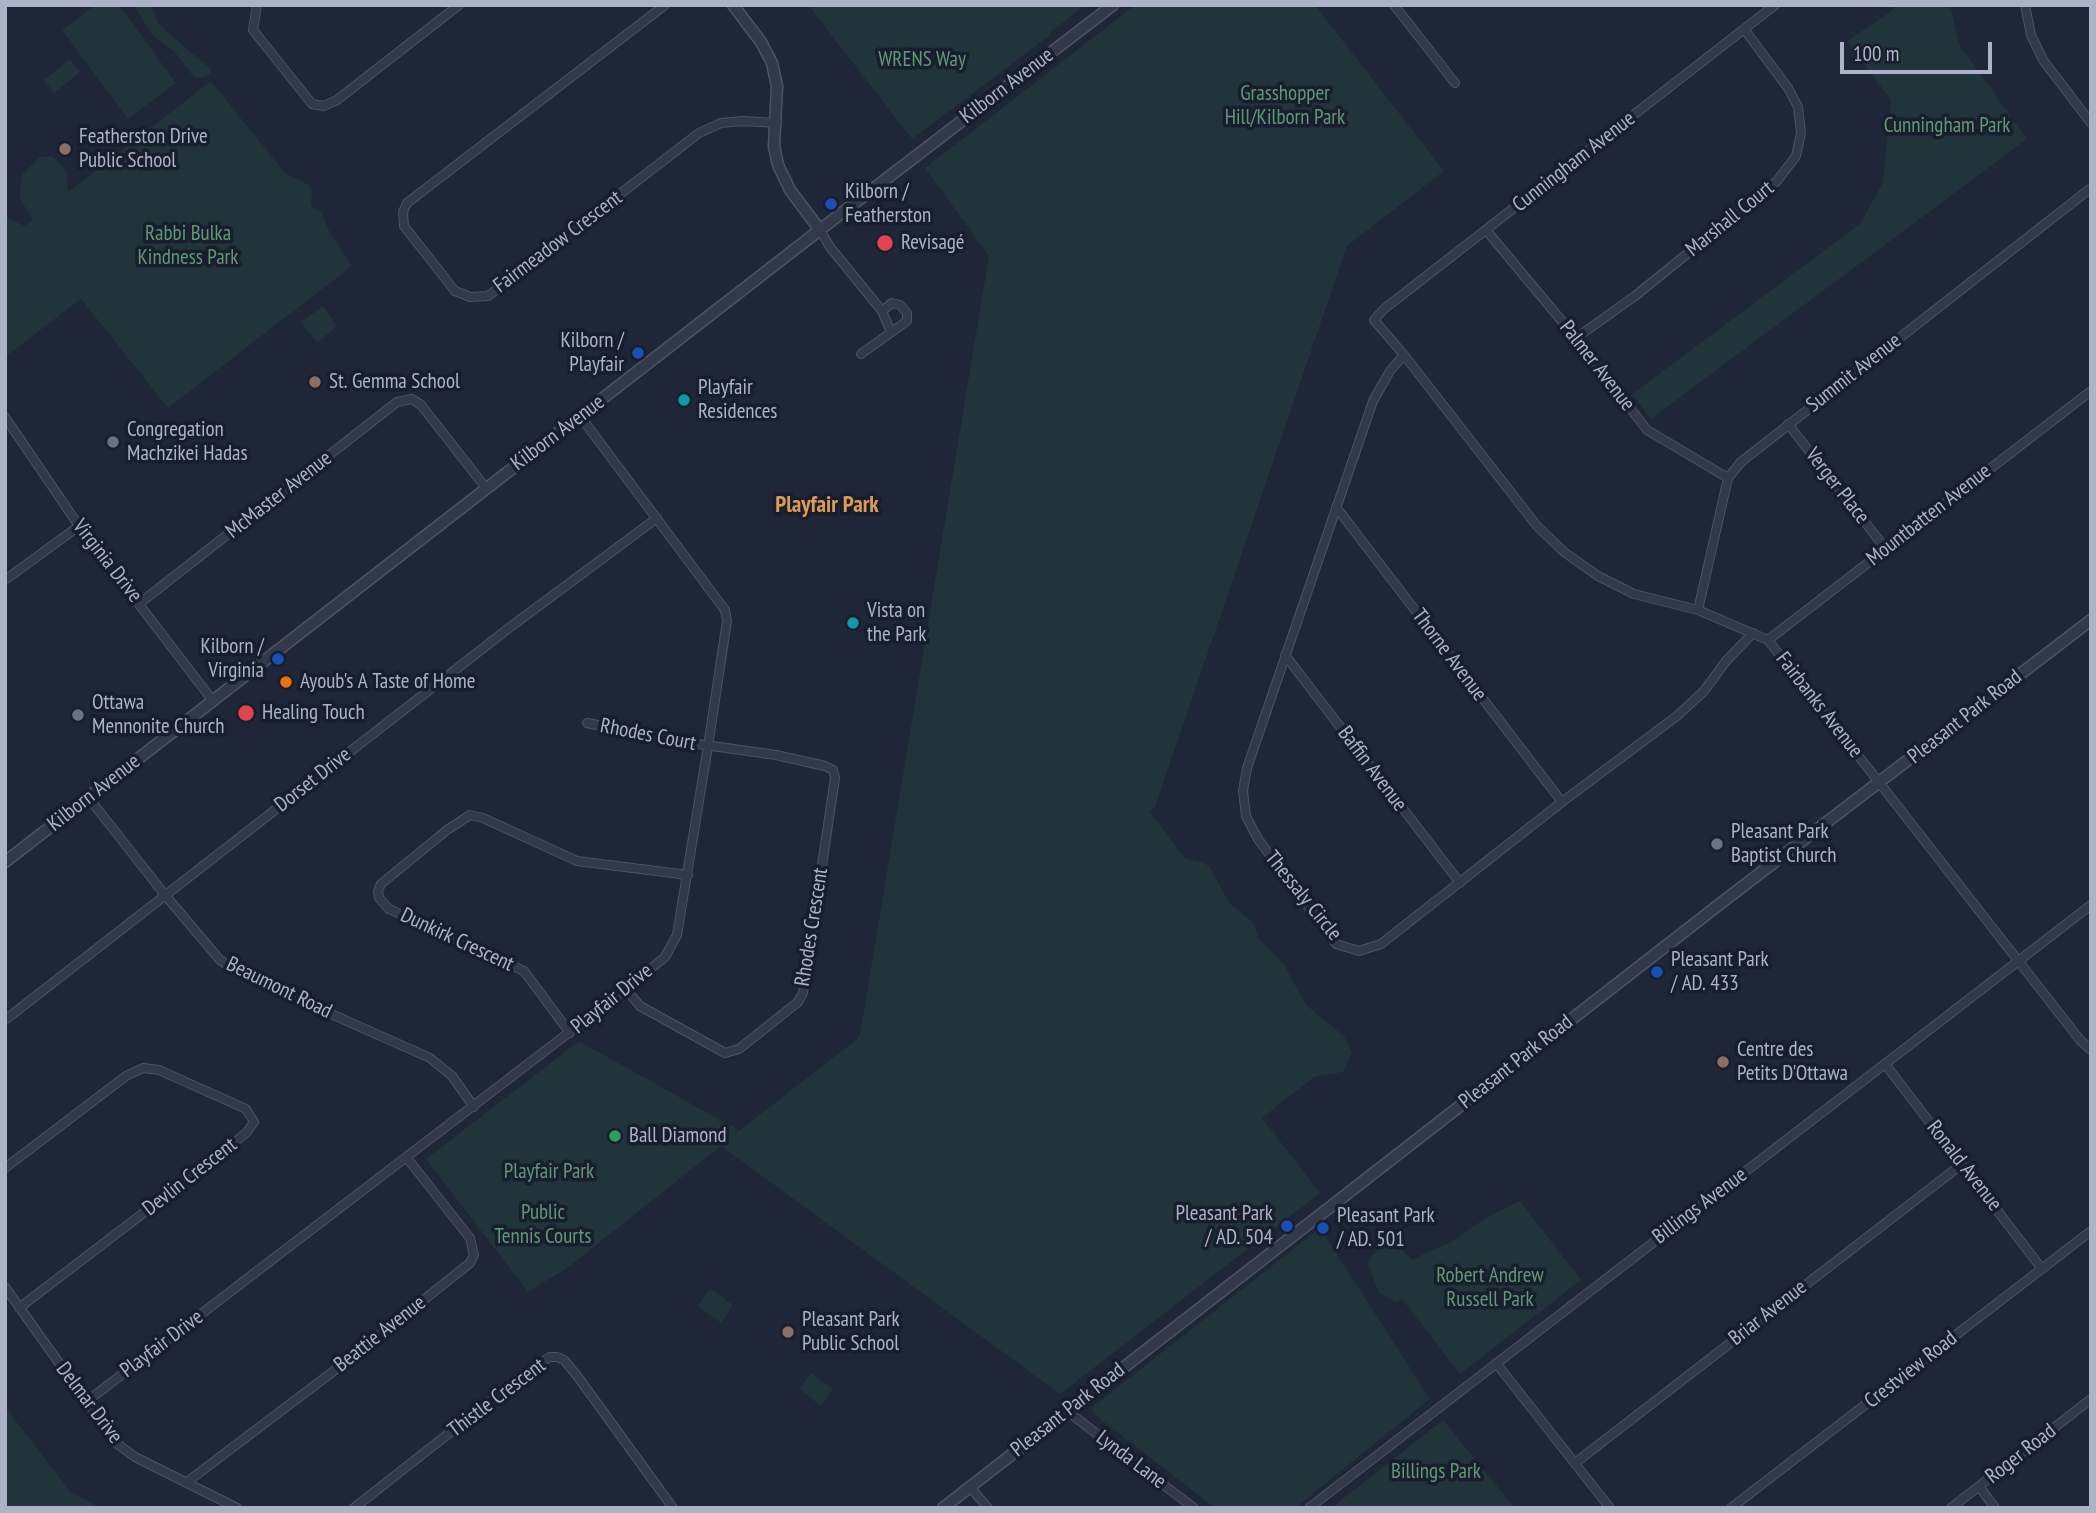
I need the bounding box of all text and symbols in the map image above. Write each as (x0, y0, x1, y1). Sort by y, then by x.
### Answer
scale bar (1844, 28, 1996, 72)
text: 100 m (1853, 40, 1899, 67)
street label: Kilborn Avenue (955, 43, 1059, 129)
park label: WRENS Way (878, 47, 966, 73)
park label: Grasshopper Hill/Kilborn Park (1225, 81, 1345, 131)
street label: Cunningham Avenue (1508, 106, 1640, 218)
park label: Cunningham Park (1884, 113, 2010, 139)
place label: Featherston Drive Public School (79, 124, 208, 174)
marker: Featherston Drive Public School (57, 141, 73, 157)
street label: Marshall Court (1681, 176, 1779, 262)
place label: Kilborn / Featherston (845, 179, 931, 229)
street label: Fairmeadow Crescent (489, 185, 627, 299)
marker: Kilborn / Featherston (823, 196, 839, 212)
park label: Rabbi Bulka Kindness Park (138, 221, 238, 271)
place label: Revisagé (901, 230, 965, 256)
marker: Revisagé (875, 233, 895, 253)
street label: Palmer Avenue (1554, 316, 1640, 416)
place label: Kilborn / Playfair (560, 328, 624, 378)
street label: Summit Avenue (1802, 328, 1906, 418)
marker: Kilborn / Playfair (630, 345, 646, 361)
place label: St. Gemma School (329, 369, 460, 395)
marker: St. Gemma School (307, 374, 323, 390)
place label: Playfair Residences (698, 375, 777, 425)
street label: Kilborn Avenue (506, 390, 610, 476)
marker: Playfair Residences (676, 392, 692, 408)
place label: Congregation Machzikei Hadas (127, 417, 247, 467)
marker: Congregation Machzikei Hadas (105, 434, 121, 450)
street label: Verger Place (1799, 443, 1875, 529)
street label: McMaster Avenue (221, 446, 337, 544)
street label: Mountbatten Avenue (1862, 459, 1996, 571)
district label: Playfair Park (775, 491, 879, 519)
street label: Virginia Drive (67, 514, 147, 608)
place label: Vista on the Park (867, 598, 926, 648)
street label: Thorne Avenue (1406, 604, 1492, 706)
marker: Vista on the Park (845, 615, 861, 631)
place label: Kilborn / Virginia (200, 634, 264, 684)
street label: Fairbanks Avenue (1770, 647, 1868, 763)
marker: Kilborn / Virginia (270, 651, 286, 667)
street label: Pleasant Park Road (1903, 665, 2027, 769)
place label: Ayoub's A Taste of Home (300, 669, 475, 695)
marker: Ayoub's A Taste of Home (278, 674, 294, 690)
place label: Ottawa Mennonite Church (92, 690, 225, 740)
place label: Healing Touch (262, 700, 365, 726)
marker: Healing Touch (236, 703, 256, 723)
marker: Ottawa Mennonite Church (70, 707, 86, 723)
street label: Rhodes Court (598, 713, 698, 757)
street label: Baffin Avenue (1332, 722, 1412, 816)
street label: Dorset Drive (270, 742, 356, 818)
street label: Kilborn Avenue (43, 749, 145, 837)
place label: Pleasant Park Baptist Church (1731, 819, 1837, 869)
marker: Pleasant Park Baptist Church (1709, 836, 1725, 852)
street label: Thessaly Circle (1259, 846, 1347, 946)
street label: Rhodes Crescent (790, 866, 834, 988)
street label: Dunkirk Crescent (396, 903, 518, 977)
place label: Pleasant Park / AD. 433 (1671, 947, 1769, 997)
street label: Beaumont Road (222, 952, 336, 1024)
street label: Playfair Drive (566, 959, 658, 1039)
marker: Pleasant Park / AD. 433 (1649, 964, 1665, 980)
street label: Pleasant Park Road (1454, 1010, 1578, 1114)
place label: Centre des Petits D'Ottawa (1737, 1037, 1848, 1087)
marker: Centre des Petits D'Ottawa (1715, 1054, 1731, 1070)
street label: Ronald Avenue (1921, 1116, 2007, 1216)
place label: Ball Diamond (629, 1123, 727, 1149)
marker: Ball Diamond (607, 1128, 623, 1144)
street label: Devlin Crescent (138, 1133, 242, 1221)
park label: Playfair Park (504, 1159, 594, 1185)
street label: Billings Avenue (1648, 1162, 1752, 1250)
park label: Public Tennis Courts (495, 1200, 591, 1250)
place label: Pleasant Park / AD. 504 (1175, 1201, 1273, 1251)
place label: Pleasant Park / AD. 501 (1337, 1203, 1435, 1253)
marker: Pleasant Park / AD. 504 (1279, 1218, 1295, 1234)
marker: Pleasant Park / AD. 501 (1315, 1220, 1331, 1236)
park label: Robert Andrew Russell Park (1436, 1263, 1544, 1313)
street label: Briar Avenue (1724, 1275, 1812, 1351)
street label: Beattie Avenue (329, 1290, 431, 1378)
street label: Playfair Drive (116, 1305, 208, 1383)
place label: Pleasant Park Public School (802, 1307, 900, 1357)
marker: Pleasant Park Public School (780, 1324, 796, 1340)
street label: Crestview Road (1860, 1326, 1962, 1414)
street label: Thistle Crescent (443, 1353, 551, 1443)
street label: Delmar Drive (50, 1357, 128, 1449)
street label: Pleasant Park Road (1006, 1358, 1130, 1462)
street label: Roger Road (1981, 1419, 2061, 1489)
street label: Lynda Lane (1091, 1426, 1171, 1494)
park label: Billings Park (1391, 1459, 1481, 1485)

